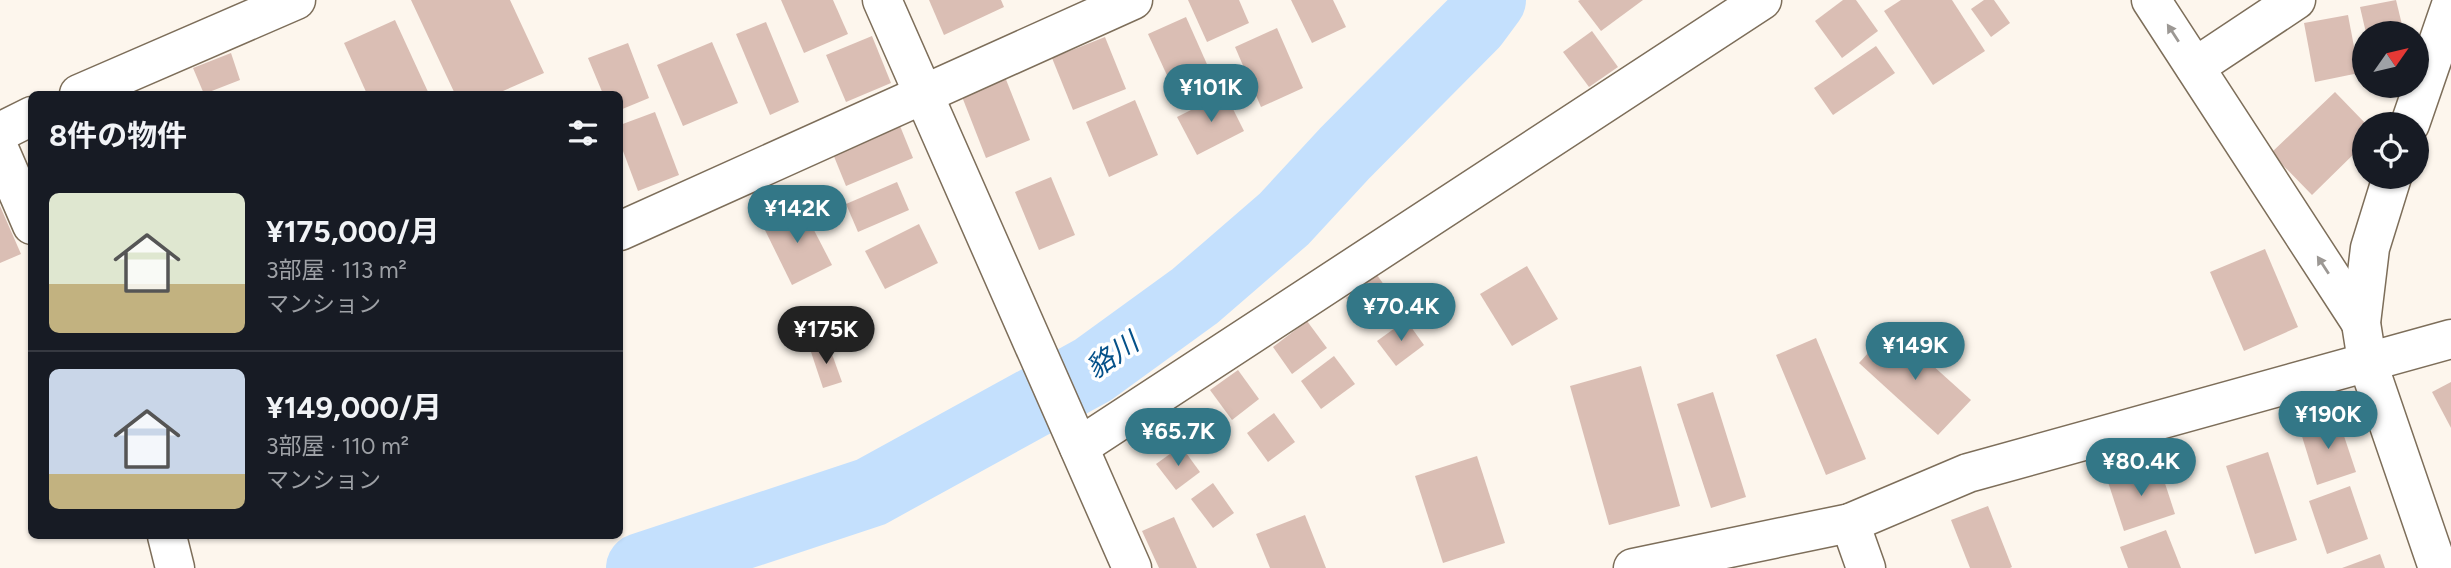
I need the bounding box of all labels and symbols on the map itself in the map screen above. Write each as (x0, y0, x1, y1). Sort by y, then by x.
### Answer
north arrow (2352, 21, 2429, 98)
one-way arrow (2166, 24, 2179, 43)
pin: ¥101K (1162, 64, 1260, 124)
pin: ¥142K (748, 186, 846, 245)
one-way arrow (2317, 256, 2330, 275)
pin: ¥70.4K (1344, 284, 1458, 343)
pin: ¥175K (777, 306, 875, 366)
pin: ¥149K (1866, 322, 1964, 382)
water label: 貉川 (1079, 323, 1147, 385)
pin: ¥190K (2279, 392, 2377, 451)
pin: ¥65.7K (1121, 408, 1235, 468)
pin: ¥80.4K (2084, 438, 2198, 498)

